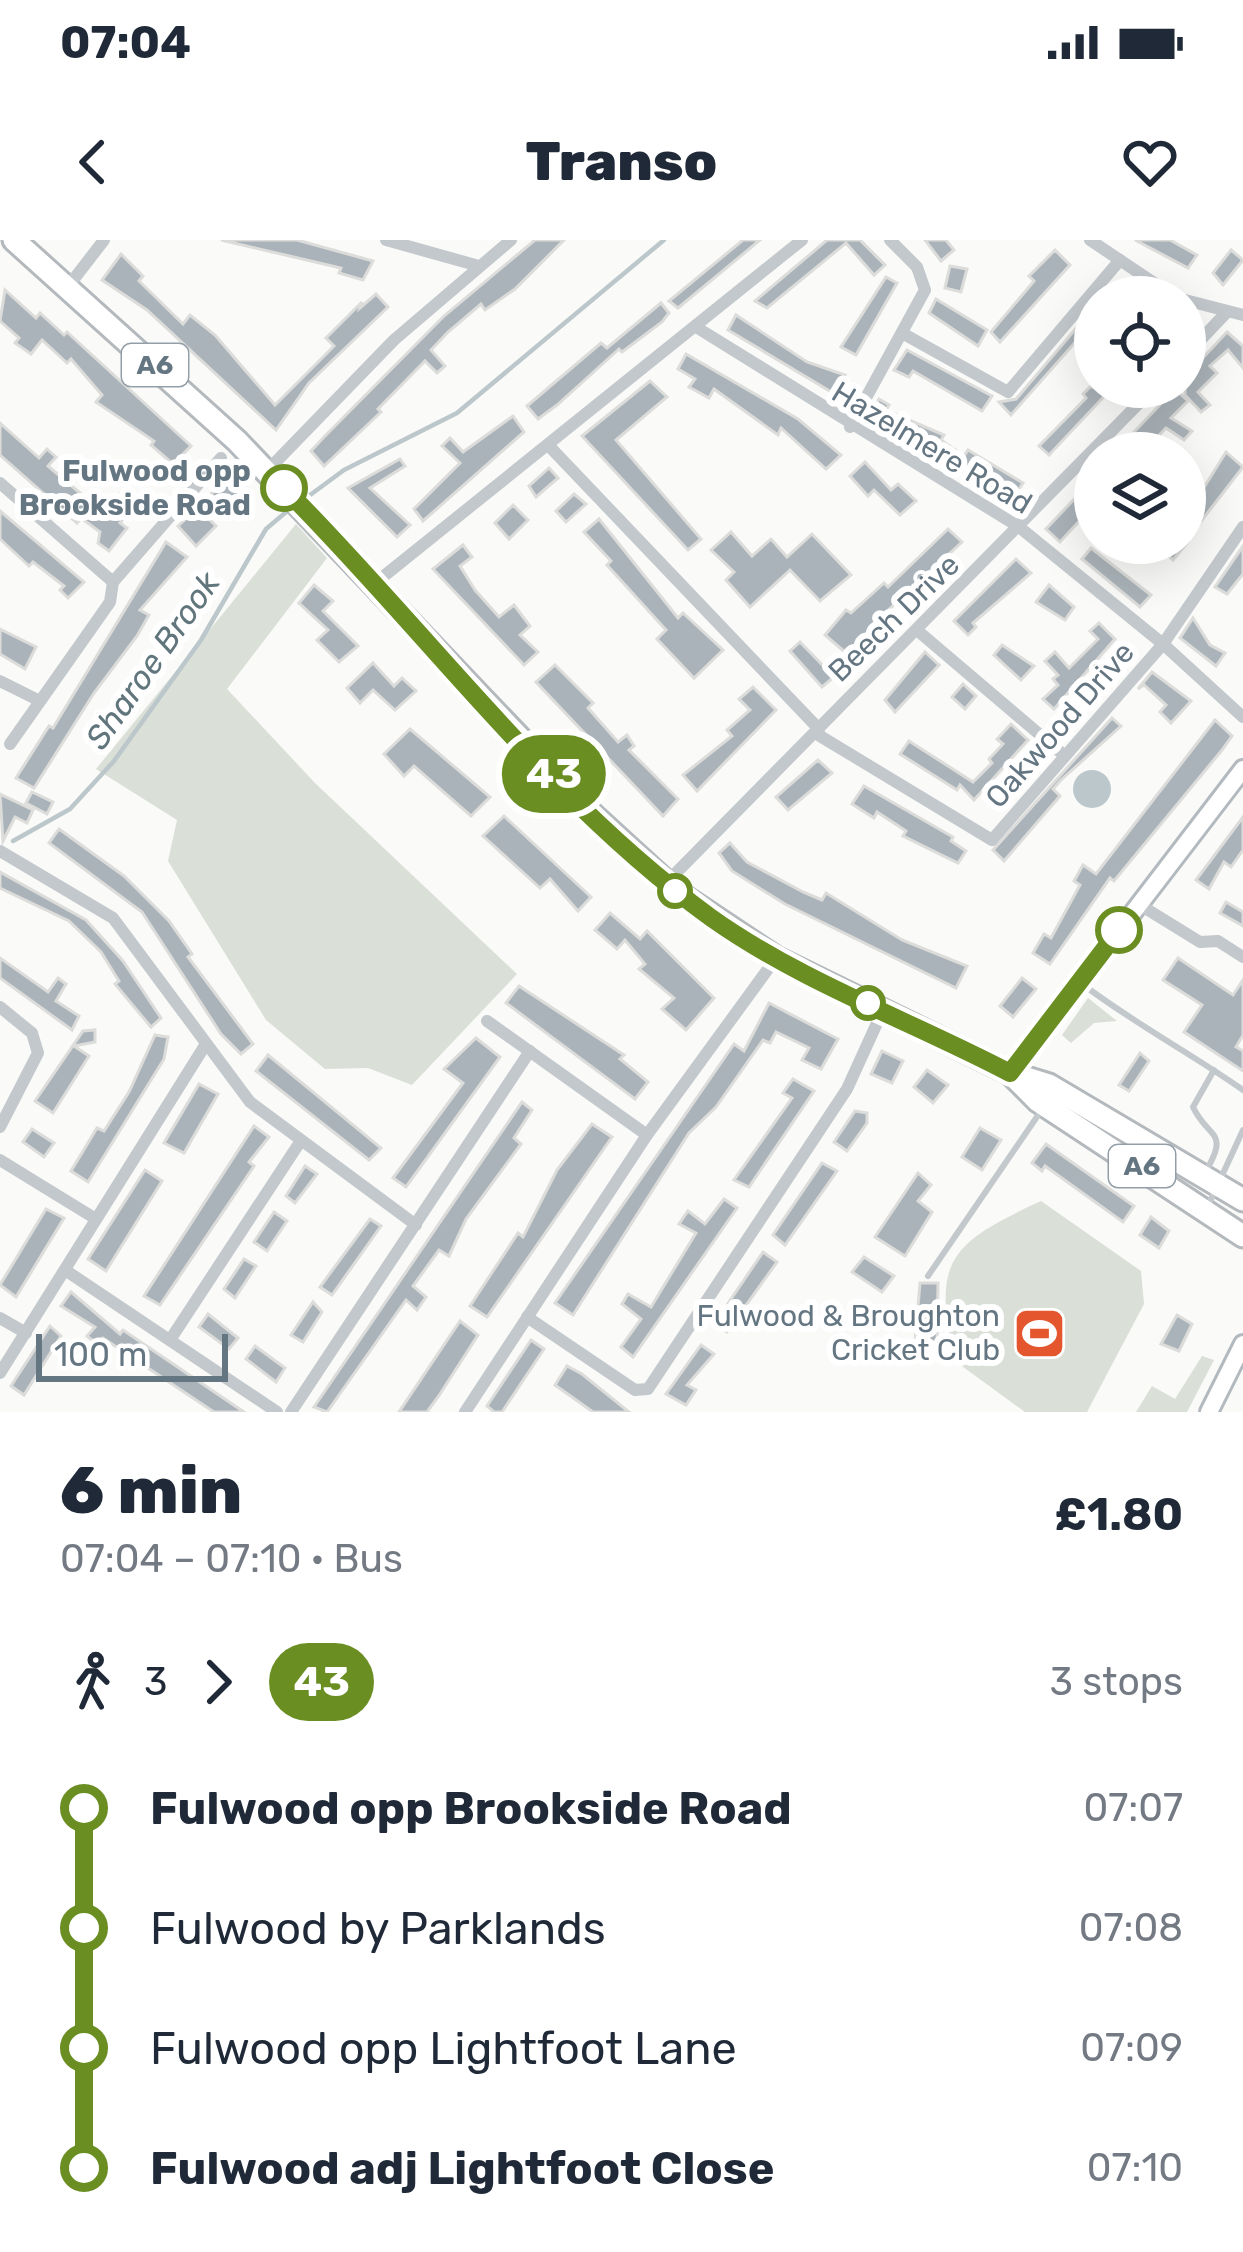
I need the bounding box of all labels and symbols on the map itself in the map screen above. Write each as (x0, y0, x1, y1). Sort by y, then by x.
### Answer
road number: A6 (122, 344, 188, 386)
street label: Hazelmere Road (825, 374, 1039, 522)
place label: Fulwood opp Brookside Road (19, 453, 251, 523)
marker: Fulwood opp Brookside Road (262, 466, 306, 510)
street label: Beech Drive (821, 547, 967, 689)
water label: Sharoe Brook (77, 563, 228, 756)
street label: Oakwood Drive (978, 635, 1142, 815)
line badge: 43 (500, 735, 608, 813)
unlabelled marker (659, 875, 691, 907)
unlabelled marker (1097, 908, 1141, 952)
unlabelled marker (852, 987, 884, 1019)
road number: A6 (1109, 1145, 1175, 1187)
place label: Fulwood & Broughton Cricket Club (696, 1298, 1000, 1368)
sports icon: Fulwood & Broughton Cricket Club (1011, 1305, 1067, 1361)
scale bar (36, 1328, 228, 1381)

